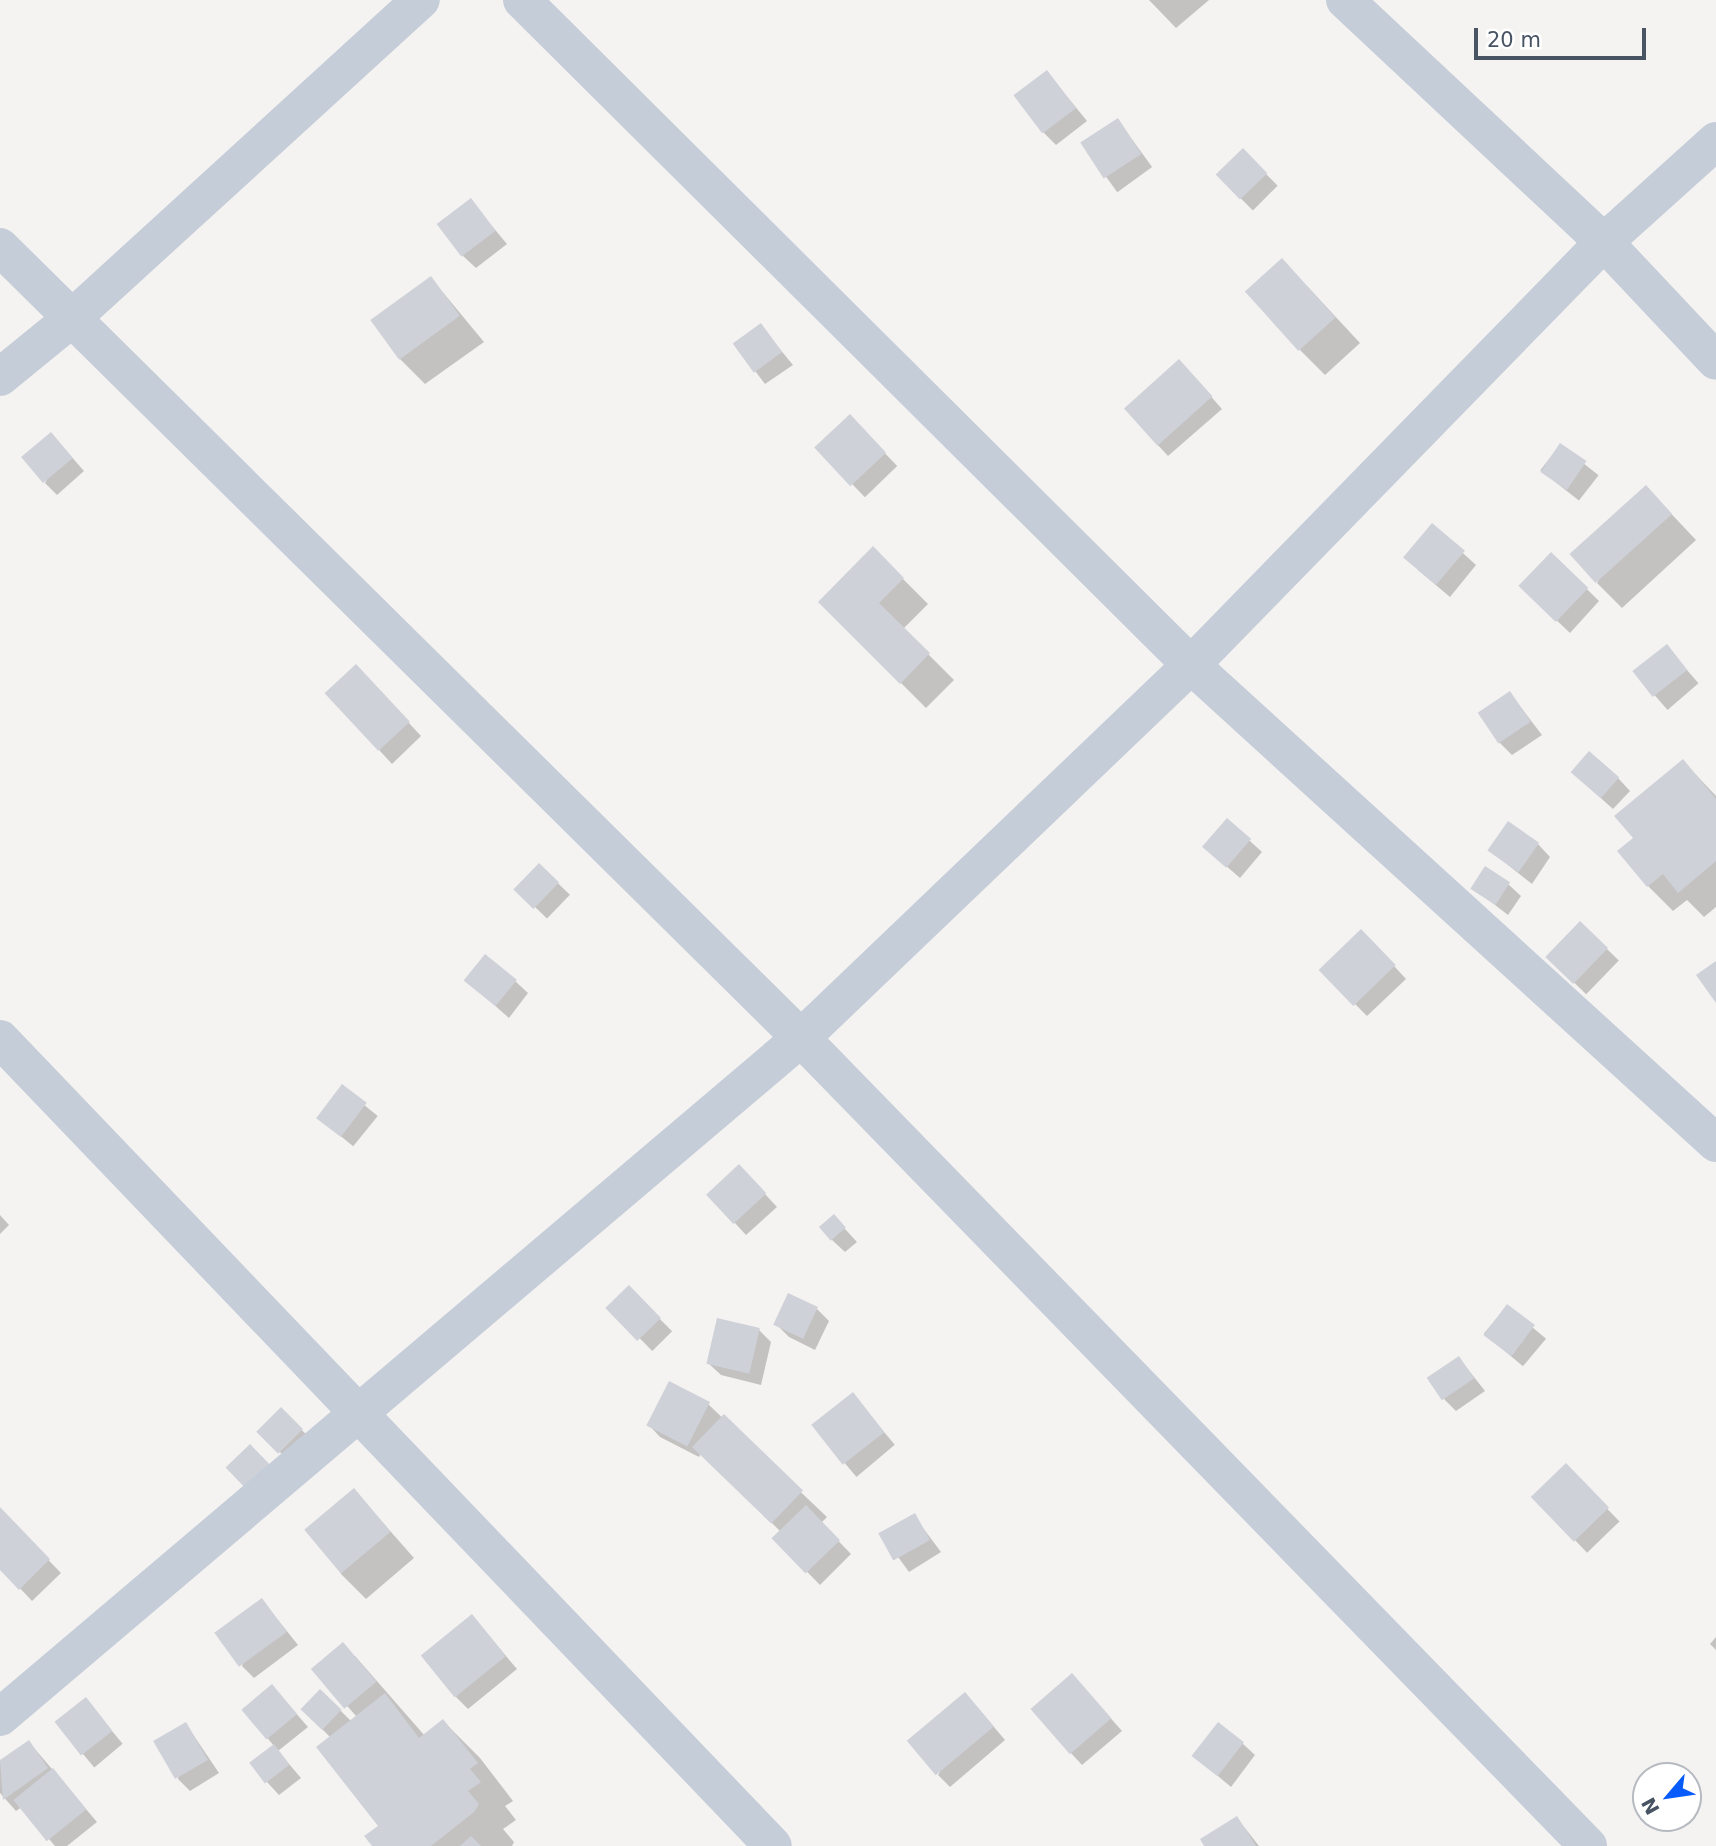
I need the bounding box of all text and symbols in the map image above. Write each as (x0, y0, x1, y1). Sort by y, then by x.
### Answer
scale bar (1478, 14, 1650, 58)
text: 20 m (1487, 28, 1541, 52)
north arrow (1632, 1762, 1702, 1832)
text: N (1637, 1794, 1664, 1819)

